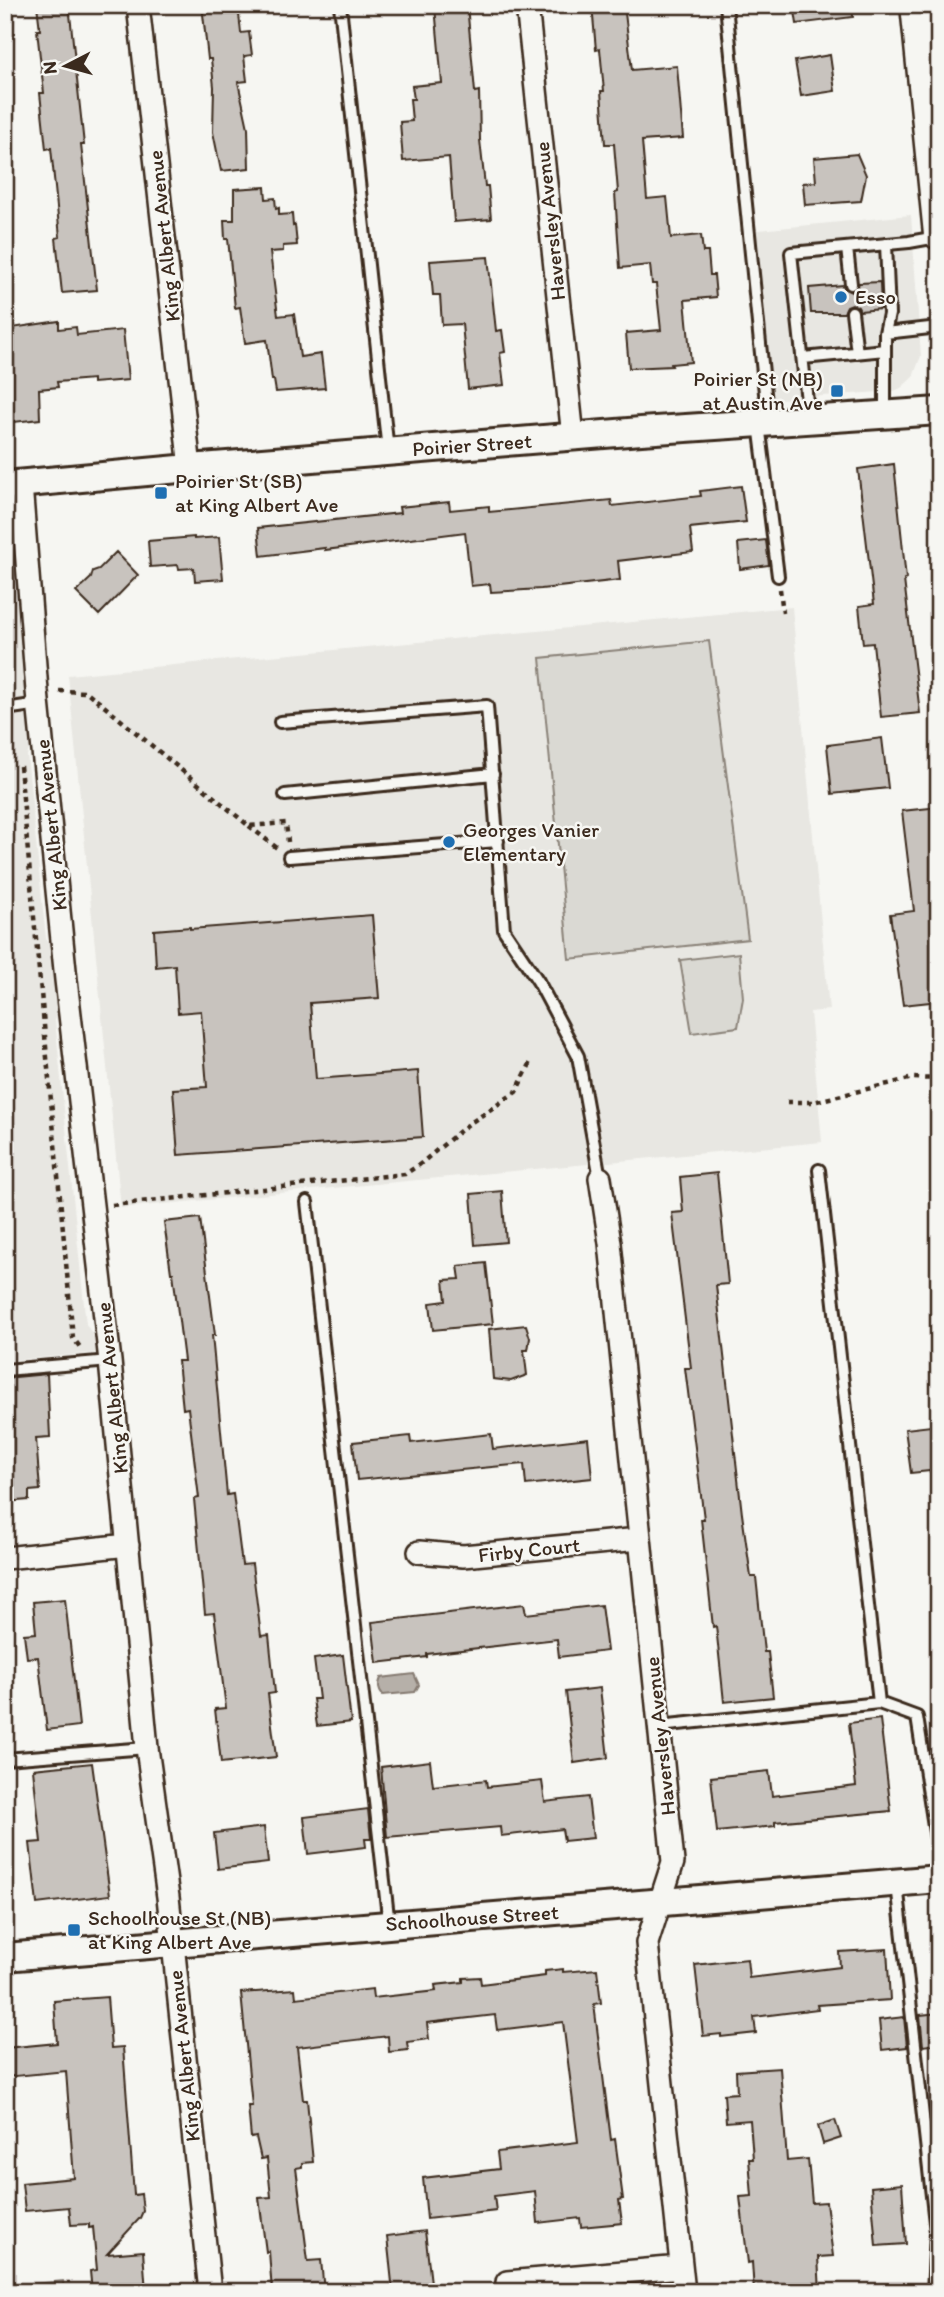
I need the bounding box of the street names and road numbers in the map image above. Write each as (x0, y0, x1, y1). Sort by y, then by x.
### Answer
street label: Haversley Avenue (529, 140, 570, 302)
street label: King Albert Avenue (142, 149, 185, 323)
street label: Poirier Street (411, 428, 533, 461)
street label: King Albert Avenue (29, 738, 72, 912)
street label: King Albert Avenue (90, 1301, 133, 1475)
street label: Firby Court (477, 1532, 581, 1567)
street label: Haversley Avenue (639, 1655, 680, 1817)
street label: Schoolhouse Street (385, 1899, 559, 1936)
street label: King Albert Avenue (162, 1969, 205, 2143)

